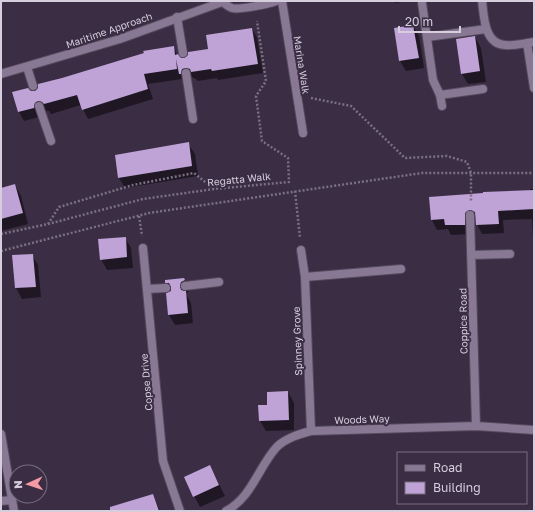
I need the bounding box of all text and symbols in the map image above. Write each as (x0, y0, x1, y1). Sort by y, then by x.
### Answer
scale bar (399, 8, 460, 34)
street label: Maritime Approach (64, 10, 154, 50)
text: 20 m (405, 14, 433, 29)
street label: Marina Walk (291, 35, 313, 95)
street label: Regatta Walk (207, 170, 272, 188)
street label: Coppice Road (456, 288, 470, 354)
street label: Spinney Grove (290, 306, 304, 376)
street label: Copse Drive (138, 353, 154, 411)
street label: Woods Way (334, 412, 390, 426)
legend (397, 452, 527, 504)
text: Road (433, 460, 462, 475)
north arrow (8, 464, 48, 504)
text: N (11, 480, 24, 489)
text: Building (433, 480, 481, 495)

